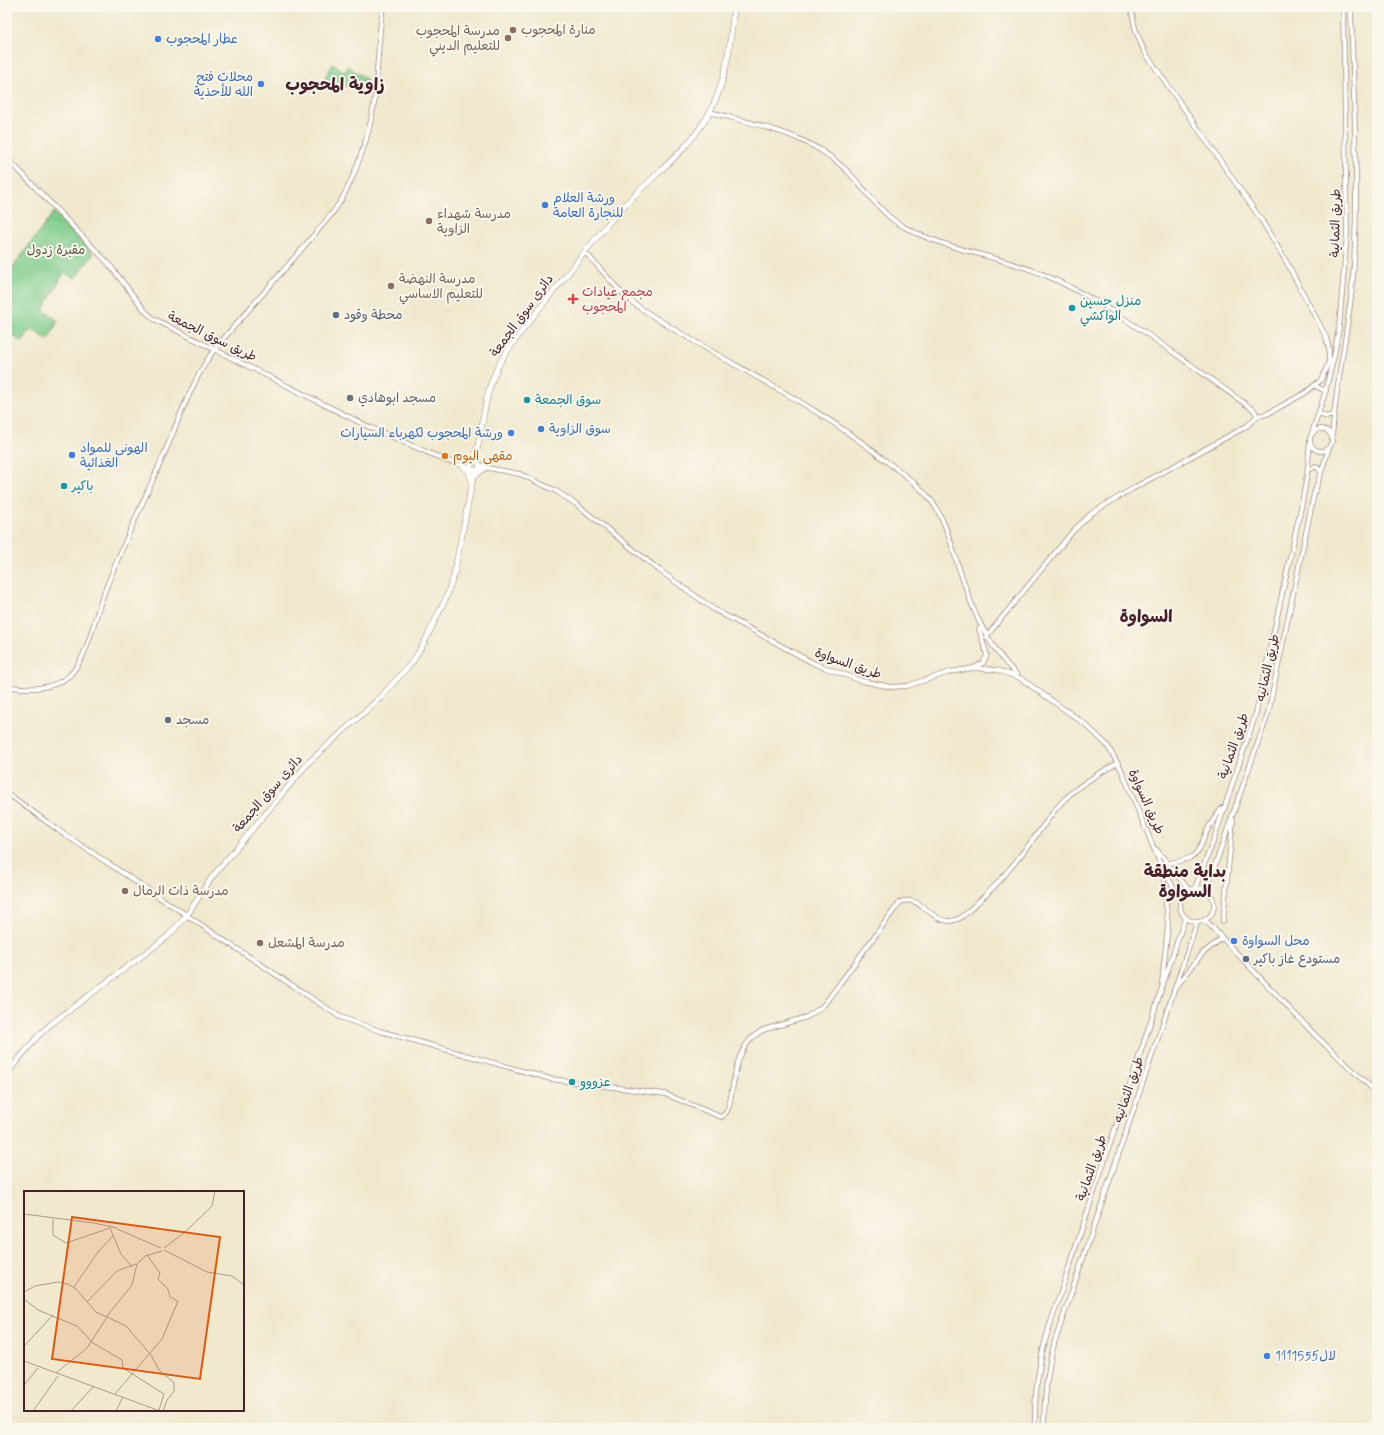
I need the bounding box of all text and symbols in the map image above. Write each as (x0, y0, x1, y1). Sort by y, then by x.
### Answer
place label: منارة المحجوب (521, 22, 596, 39)
place label: مدرسة المحجوب للتعليم الديني (416, 23, 500, 57)
marker: منارة المحجوب (508, 25, 518, 35)
place label: عطار المحجوب (166, 31, 238, 48)
marker: مدرسة المحجوب للتعليم الديني (503, 33, 513, 43)
marker: عطار المحجوب (153, 34, 163, 44)
place label: محلات فتح الله للأحذية (194, 69, 253, 101)
district label: زاوية المحجوب (285, 74, 385, 96)
marker: محلات فتح الله للأحذية (256, 79, 266, 89)
street label: طريق الثمانية (1327, 188, 1345, 258)
place label: ورشة العلام للنجارة العامة (553, 190, 623, 222)
marker: ورشة العلام للنجارة العامة (540, 200, 550, 210)
place label: مدرسة شهداء الزاوية (437, 206, 511, 238)
marker: مدرسة شهداء الزاوية (424, 216, 434, 226)
park label: مقبرة زدول (27, 242, 85, 259)
place label: مدرسة النهضة للتعليم الاساسي (399, 271, 483, 305)
street label: دائرى سوق الجمعة (486, 271, 558, 361)
marker: مدرسة النهضة للتعليم الاساسي (386, 281, 396, 291)
place label: مجمع عيادات المحجوب (582, 284, 653, 316)
marker: مجمع عيادات المحجوب (567, 293, 579, 305)
place label: منزل حسين الواكشي (1080, 293, 1141, 327)
marker: منزل حسين الواكشي (1067, 303, 1077, 313)
place label: محطة وقود (344, 307, 403, 324)
street label: طريق سوق الجمعة (165, 308, 259, 366)
marker: محطة وقود (331, 310, 341, 320)
place label: مسجد ابوهادي (358, 390, 436, 407)
place label: سوق الجمعة (535, 392, 601, 409)
marker: مسجد ابوهادي (345, 393, 355, 403)
marker: سوق الجمعة (522, 395, 532, 405)
place label: سوق الزاوية (549, 421, 611, 438)
marker: سوق الزاوية (536, 424, 546, 434)
place label: ورشة المحجوب لكهرباء السيارات (340, 425, 503, 442)
marker: ورشة المحجوب لكهرباء السيارات (506, 428, 516, 438)
place label: الهونى للمواد الغذائية (80, 440, 148, 472)
place label: مقهى اليوم (453, 448, 513, 466)
marker: الهونى للمواد الغذائية (67, 450, 77, 460)
marker: مقهى اليوم (440, 451, 450, 461)
place label: باكير (71, 478, 94, 495)
marker: باكير (59, 481, 69, 491)
district label: السواوة (1119, 606, 1173, 628)
street label: طريق الثمانيه (1252, 632, 1284, 704)
street label: طريق السواوة (812, 645, 884, 683)
street label: طريق الثمانية (1215, 711, 1253, 781)
place label: مسجد (176, 712, 209, 729)
marker: مسجد (163, 715, 173, 725)
street label: دائرى سوق الجمعة (229, 751, 307, 837)
street label: طريق السواوة (1124, 767, 1168, 837)
district label: بداية منطقة السواوة (1144, 861, 1226, 903)
place label: مدرسة ذات الرمال (133, 883, 229, 900)
marker: مدرسة ذات الرمال (120, 886, 130, 896)
place label: محل السواوة (1242, 933, 1310, 950)
place label: مدرسة المشعل (268, 935, 345, 952)
marker: محل السواوة (1229, 936, 1239, 946)
marker: مدرسة المشعل (255, 938, 265, 948)
place label: مستودع غاز باكير (1253, 951, 1340, 968)
marker: مستودع غاز باكير (1241, 954, 1251, 964)
street label: طريق الثمانيه (1110, 1055, 1148, 1125)
place label: عزووو (579, 1074, 611, 1091)
marker: عزووو (567, 1077, 577, 1087)
street label: طريق الثمانية (1073, 1133, 1111, 1203)
inset map (24, 1191, 244, 1411)
place label: 1111555لال (1275, 1348, 1336, 1365)
marker: 1111555لال (1262, 1351, 1272, 1361)

